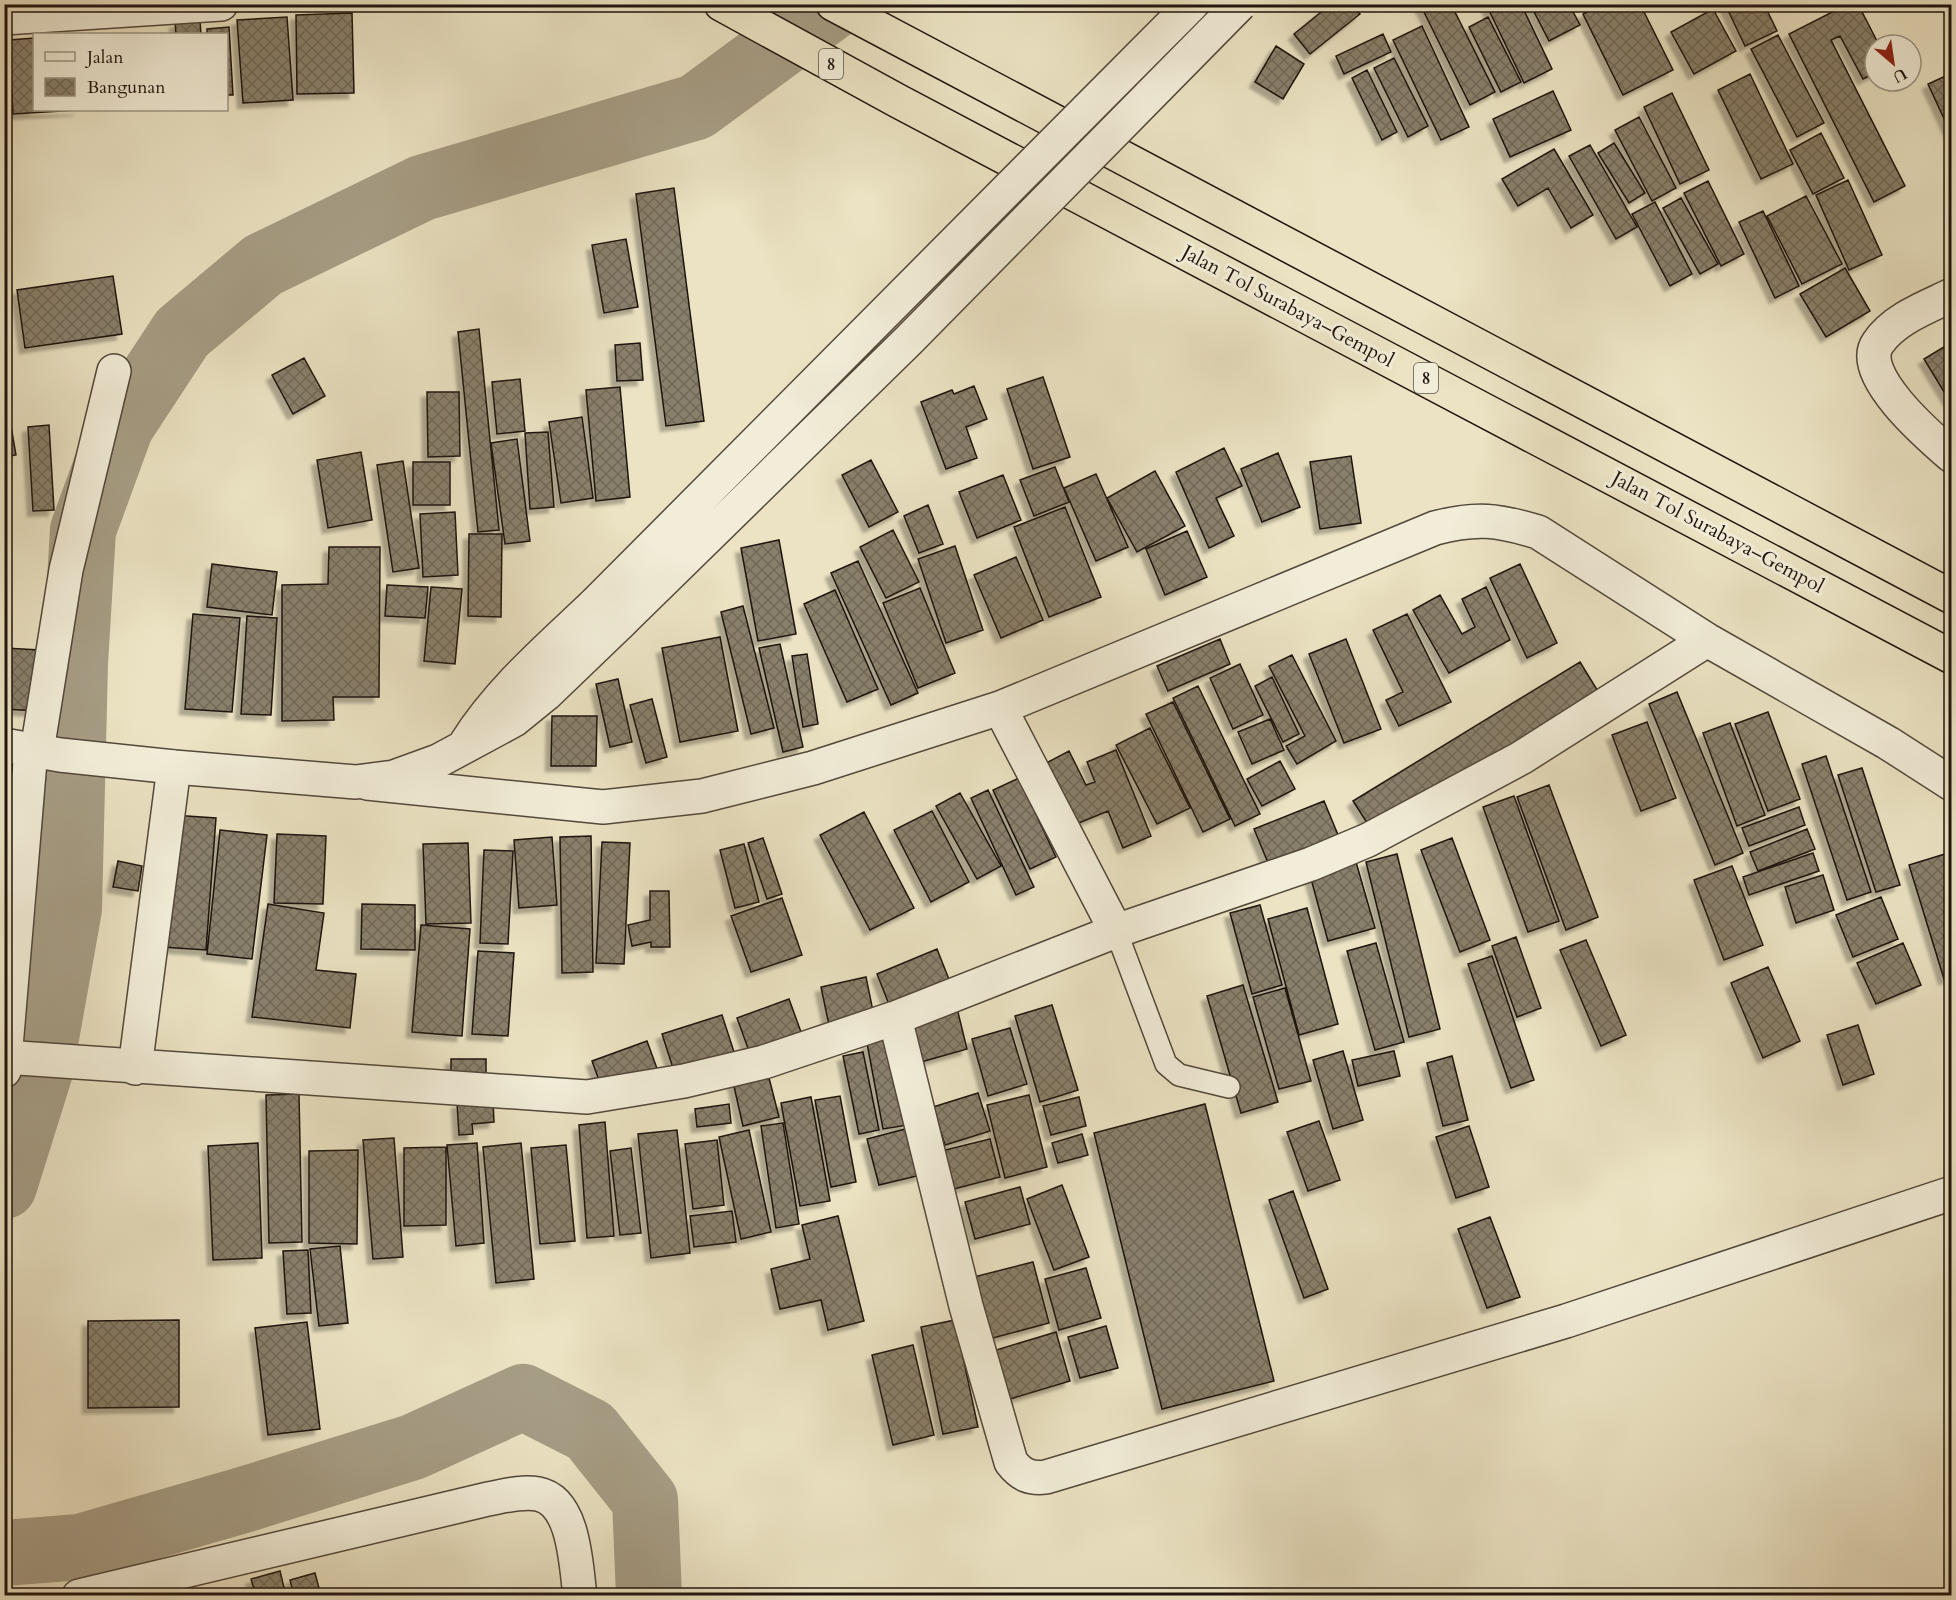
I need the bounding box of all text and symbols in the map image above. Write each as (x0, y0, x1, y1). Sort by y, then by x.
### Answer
legend (33, 33, 228, 111)
north arrow (1863, 33, 1923, 93)
text: Jalan (84, 45, 124, 70)
road number: 8 (819, 49, 843, 79)
text: U (1889, 62, 1911, 88)
text: Bangunan (87, 75, 166, 100)
street label: Jalan Tol Surabaya–Gempol (1175, 237, 1399, 373)
road number: 8 (1414, 363, 1438, 393)
street label: Jalan Tol Surabaya–Gempol (1605, 463, 1829, 599)

